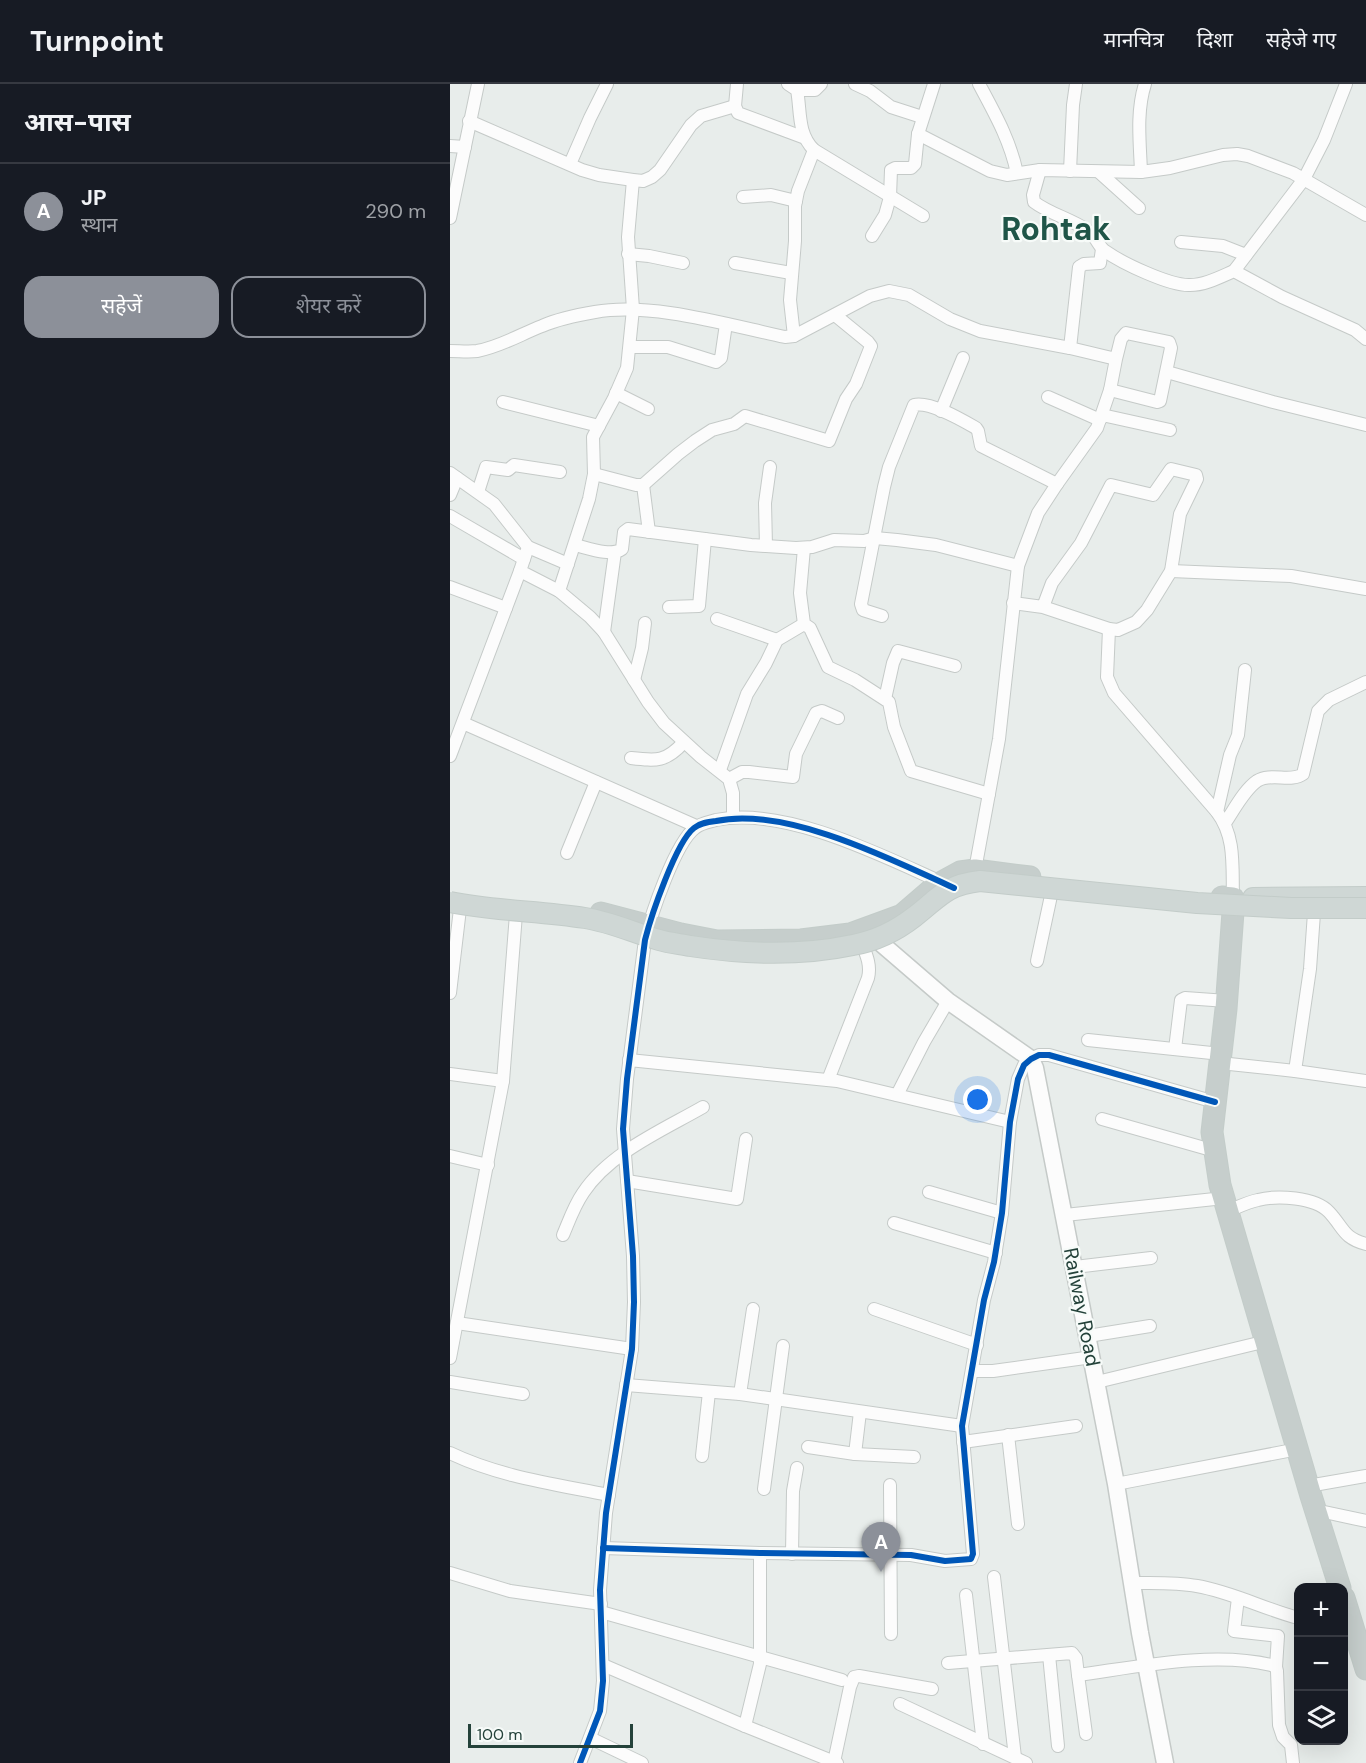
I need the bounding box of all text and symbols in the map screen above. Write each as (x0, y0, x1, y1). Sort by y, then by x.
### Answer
text: Turnpoint (30, 23, 164, 60)
text: मानचित्र (1104, 26, 1164, 54)
text: दिशा (1197, 26, 1233, 54)
text: सहेजे गए (1266, 26, 1336, 54)
text: आस-पास (24, 105, 131, 139)
text: JP (81, 183, 106, 212)
text: A (36, 198, 51, 224)
text: 290 m (365, 198, 426, 224)
district label: Rohtak (1001, 208, 1111, 250)
text: स्थान (81, 212, 117, 238)
button: सहेजें (24, 276, 219, 338)
button: शेयर करें (231, 276, 426, 338)
your location (963, 1085, 992, 1114)
street label: Railway Road (1058, 1246, 1106, 1368)
pin: A (862, 1522, 900, 1572)
map controls (1294, 1583, 1348, 1745)
button: + (1294, 1583, 1348, 1637)
button: − (1294, 1637, 1348, 1691)
button: layers (1294, 1691, 1348, 1745)
scale bar (468, 1721, 633, 1748)
text: 100 m (477, 1724, 522, 1745)

